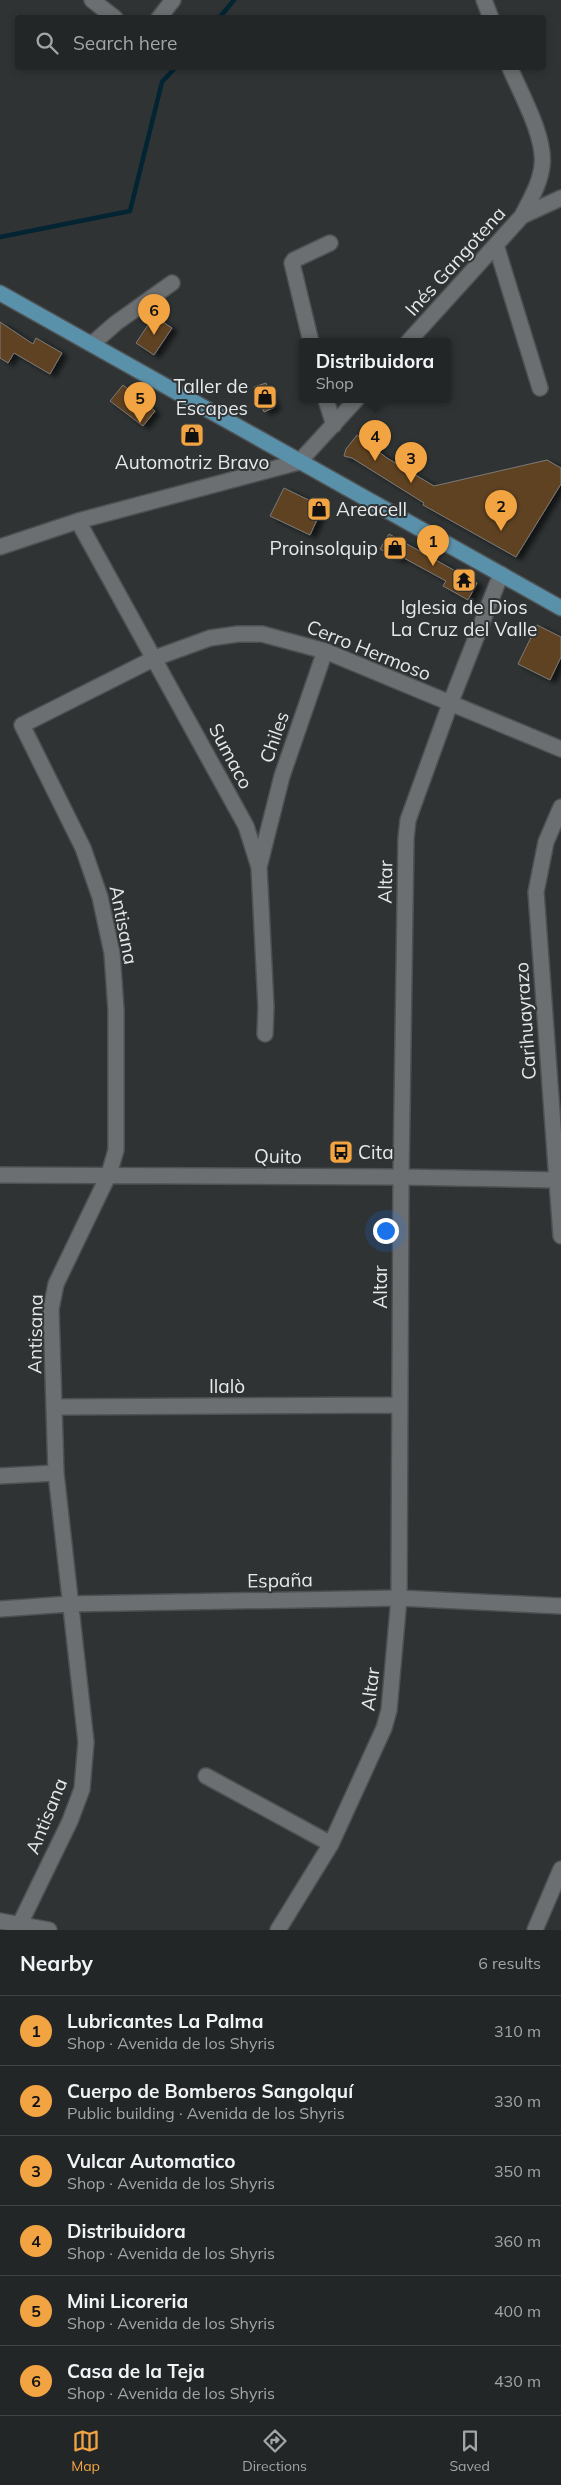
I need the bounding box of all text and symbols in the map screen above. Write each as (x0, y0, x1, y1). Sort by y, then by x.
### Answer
search box (15, 15, 546, 70)
icon: search (33, 29, 61, 57)
text: Search here (73, 31, 177, 55)
street label: Inés Gangotena (400, 201, 510, 321)
pin: 6 (138, 294, 170, 335)
popup (299, 338, 451, 403)
text: Distribuidora (316, 349, 434, 373)
text: Shop (316, 373, 354, 393)
place label: Taller de Escapes (174, 374, 248, 420)
pin: 5 (124, 382, 156, 423)
shop icon: Taller de Escapes (252, 384, 278, 410)
pin: 4 (359, 420, 391, 461)
shop icon: Automotriz Bravo (179, 422, 205, 448)
pin: 3 (395, 442, 427, 483)
place label: Automotriz Bravo (115, 450, 269, 474)
pin: 2 (485, 490, 517, 531)
shop icon: Areacell (306, 496, 332, 522)
place label: Areacell (336, 497, 407, 521)
pin: 1 (417, 525, 449, 566)
shop icon: Proinsolquip (382, 535, 408, 561)
place label: Proinsolquip (269, 536, 378, 560)
temple icon: Iglesia de Dios La Cruz del Valle (451, 567, 477, 593)
place label: Iglesia de Dios La Cruz del Valle (391, 595, 537, 641)
street label: Cerro Hermoso (303, 614, 435, 686)
street label: Chiles (254, 708, 294, 766)
street label: Sumaco (204, 719, 258, 793)
street label: Altar (373, 860, 397, 904)
street label: Antisana (105, 884, 143, 966)
street label: Carihuayrazo (509, 961, 541, 1081)
bus stop icon: Cita (328, 1139, 354, 1165)
place label: Cita (358, 1140, 394, 1164)
street label: Quito (254, 1144, 302, 1168)
your location (373, 1218, 399, 1244)
street label: Altar (368, 1265, 392, 1309)
street label: Antisana (22, 1294, 48, 1374)
street label: Ilalò (209, 1374, 245, 1398)
street label: España (247, 1567, 313, 1593)
street label: Altar (355, 1666, 385, 1712)
street label: Antisana (20, 1775, 72, 1857)
text: Nearby (20, 1950, 93, 1976)
text: 6 results (478, 1953, 541, 1973)
text: Lubricantes La Palma (67, 2009, 263, 2033)
text: 1 (31, 2021, 41, 2041)
text: 310 m (494, 2021, 541, 2041)
text: Shop · Avenida de los Shyris (67, 2033, 275, 2053)
text: Cuerpo de Bomberos Sangolquí (67, 2079, 353, 2103)
text: 2 (31, 2091, 41, 2111)
text: 330 m (494, 2091, 541, 2111)
text: Public building · Avenida de los Shyris (67, 2103, 345, 2123)
text: Vulcar Automatico (67, 2149, 236, 2173)
text: 3 (31, 2161, 41, 2181)
text: 350 m (494, 2161, 541, 2181)
text: Shop · Avenida de los Shyris (67, 2173, 275, 2193)
text: Distribuidora (67, 2219, 186, 2243)
text: 4 (31, 2231, 41, 2251)
text: 360 m (494, 2231, 541, 2251)
text: Shop · Avenida de los Shyris (67, 2243, 275, 2263)
text: Mini Licoreria (67, 2289, 188, 2313)
text: 5 (31, 2301, 41, 2321)
text: 400 m (494, 2301, 541, 2321)
text: Shop · Avenida de los Shyris (67, 2313, 275, 2333)
text: Casa de la Teja (67, 2359, 205, 2383)
text: 6 (31, 2371, 41, 2391)
text: 430 m (494, 2371, 541, 2391)
text: Shop · Avenida de los Shyris (67, 2383, 275, 2403)
tab: Map (71, 2427, 100, 2475)
tab: Directions (242, 2427, 307, 2475)
tab: Saved (449, 2427, 490, 2475)

